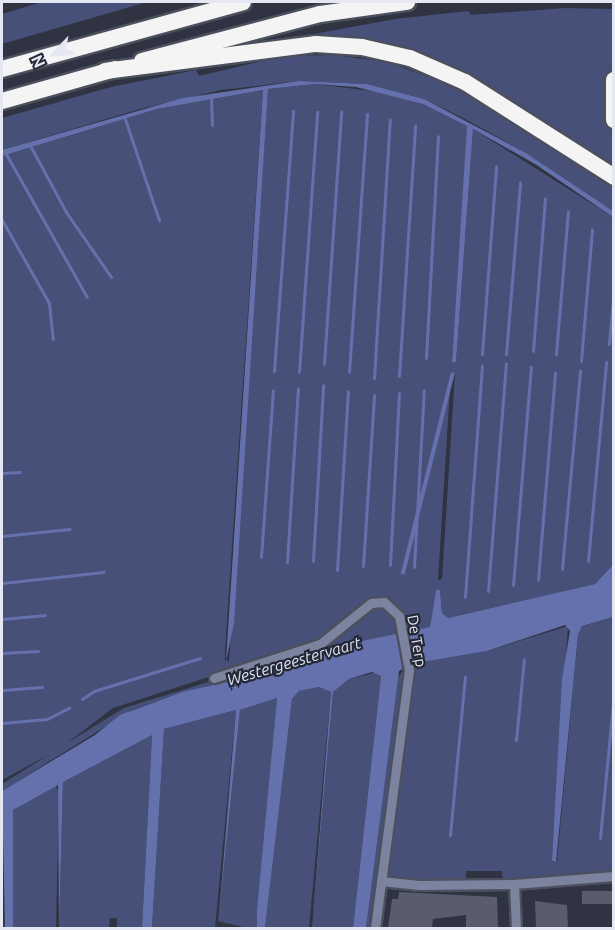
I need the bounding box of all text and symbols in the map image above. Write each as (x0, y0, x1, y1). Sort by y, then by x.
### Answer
north arrow (24, 24, 84, 84)
text: N (27, 52, 48, 71)
street label: De Terp (404, 614, 430, 668)
water label: Westergeestervaart (225, 633, 363, 689)

